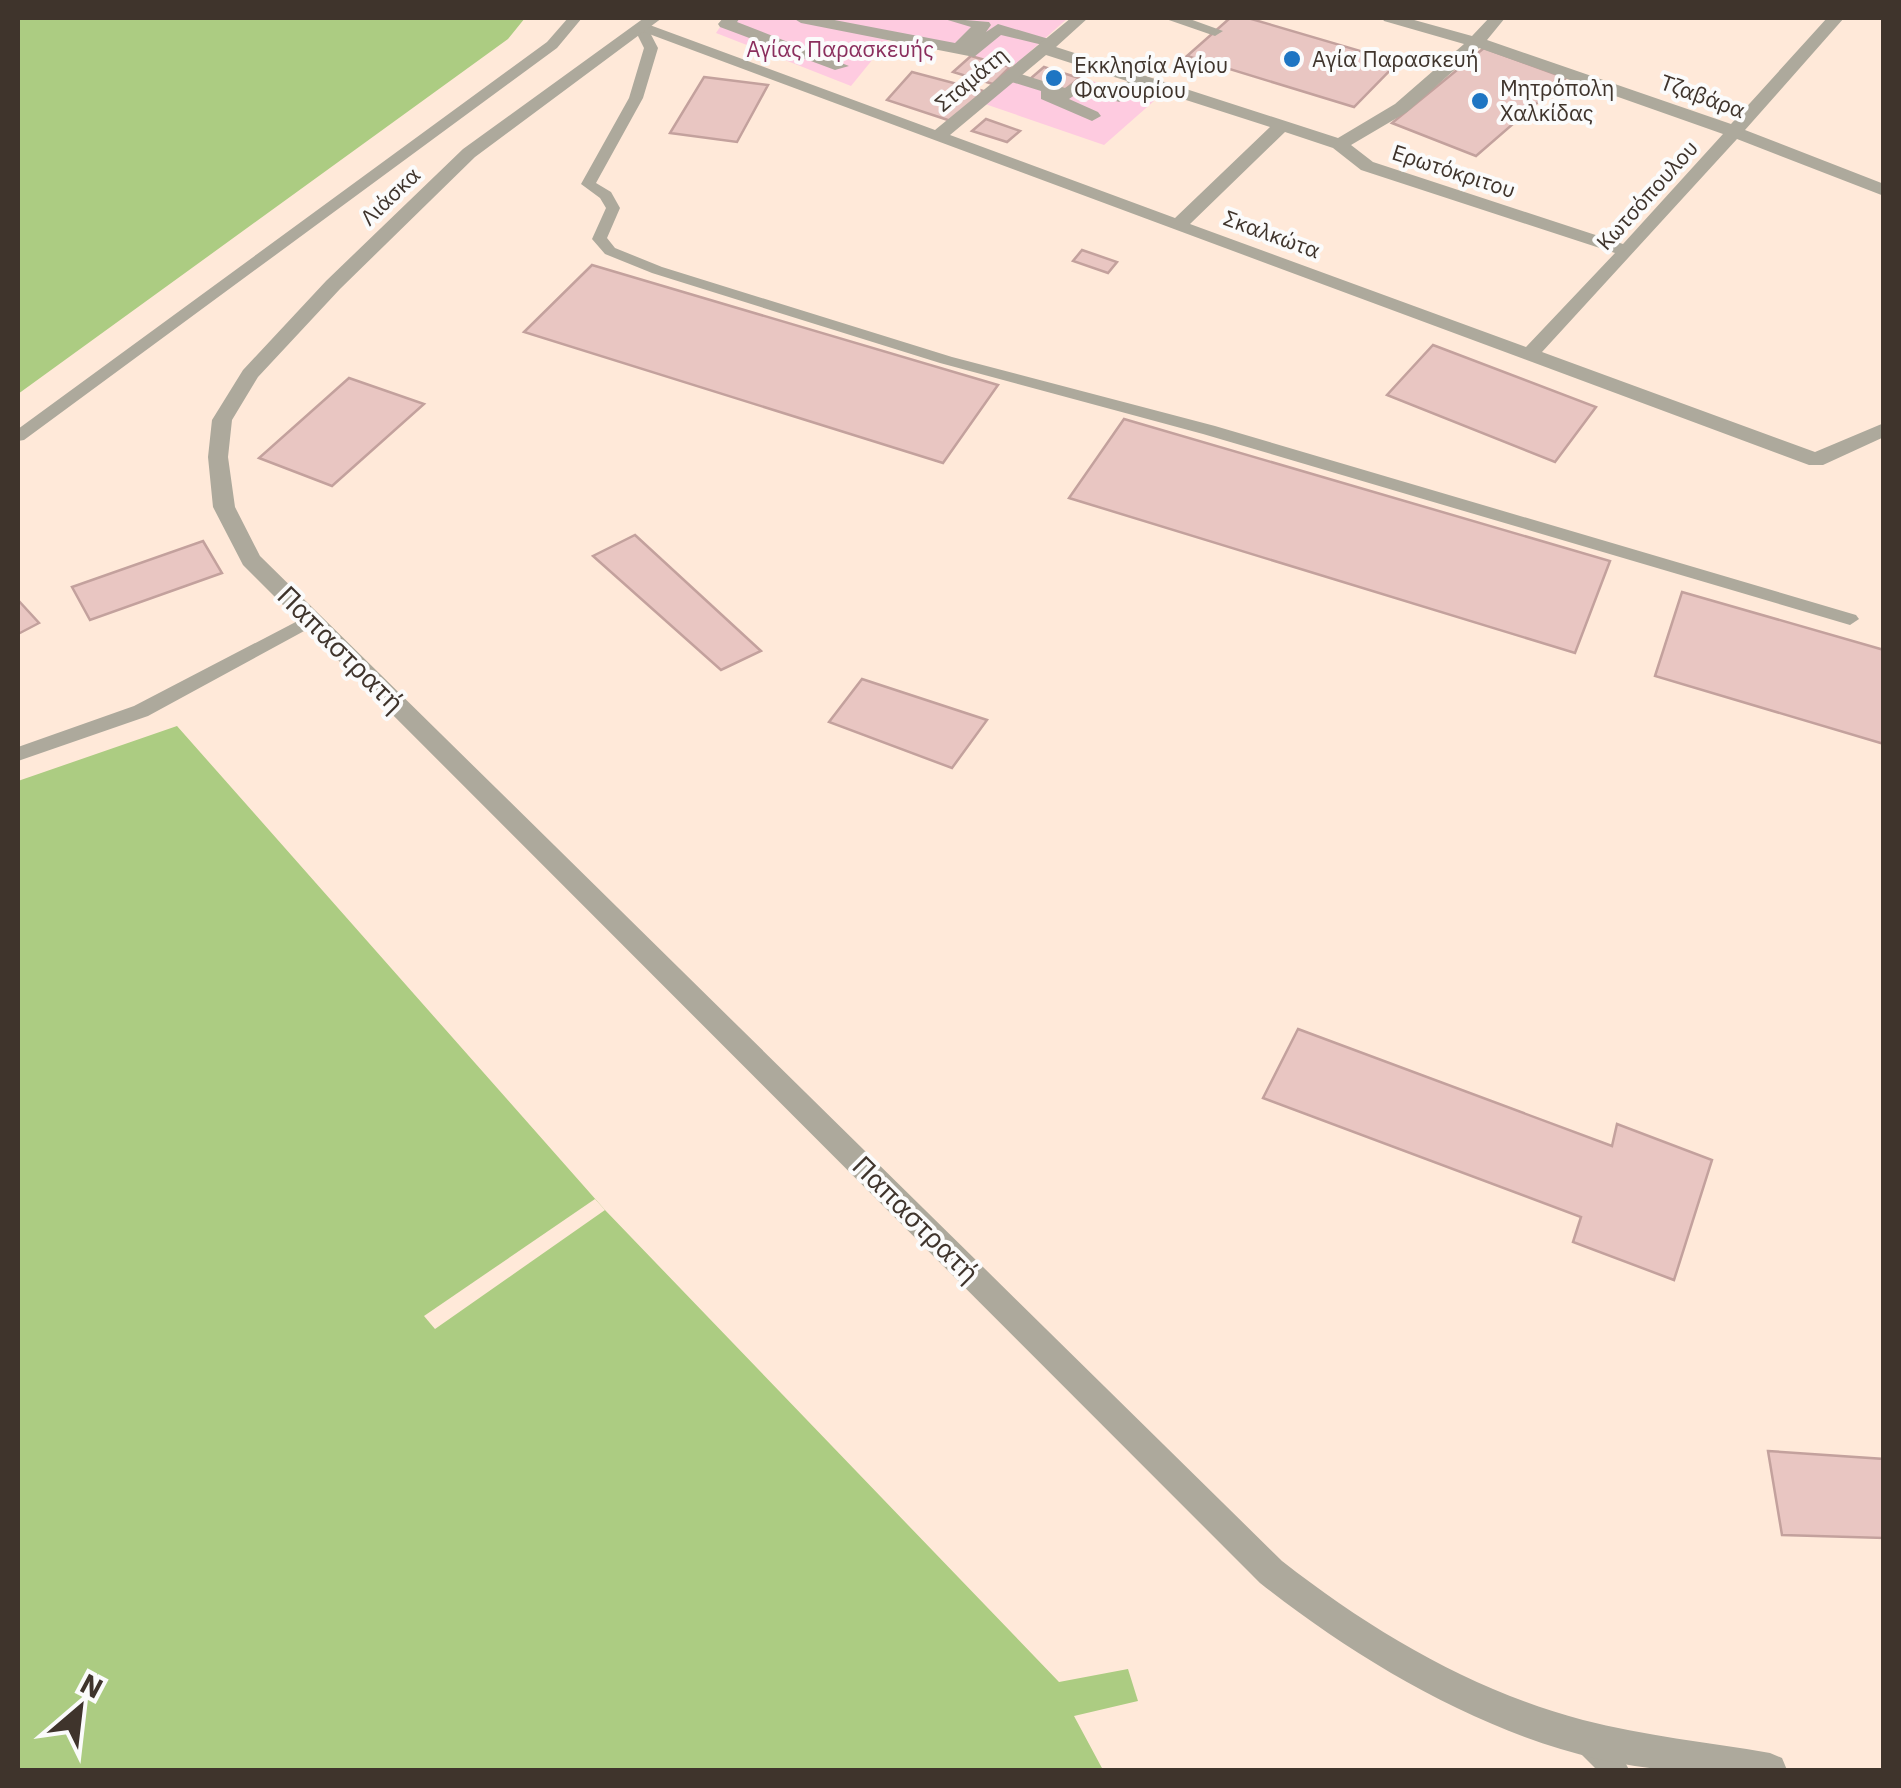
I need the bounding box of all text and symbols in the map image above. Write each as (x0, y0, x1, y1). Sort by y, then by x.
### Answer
park label: Αγίας Παρασκευής (746, 34, 934, 63)
street label: Σταμάτη (928, 40, 1013, 117)
place label: Αγία Παρασκευή (1312, 44, 1479, 73)
marker: Αγία Παρασκευή (1281, 48, 1303, 70)
place label: Εκκλησία Αγίου Φανουρίου (1074, 50, 1228, 104)
marker: Εκκλησία Αγίου Φανουρίου (1043, 67, 1065, 89)
street label: Τζαβάρα (1657, 67, 1750, 124)
place label: Μητρόπολη Χαλκίδας (1500, 73, 1614, 127)
marker: Μητρόπολη Χαλκίδας (1469, 90, 1491, 112)
street label: Κωτσόπουλου (1589, 133, 1704, 256)
street label: Ερωτόκριτου (1389, 137, 1520, 204)
street label: Λιάσκα (353, 160, 426, 231)
street label: Σκαλκώτα (1220, 203, 1324, 264)
street label: Παπαστρατή (270, 577, 413, 720)
street label: Παπαστρατή (845, 1147, 988, 1290)
north arrow (30, 1658, 130, 1758)
text: N (74, 1664, 110, 1707)

